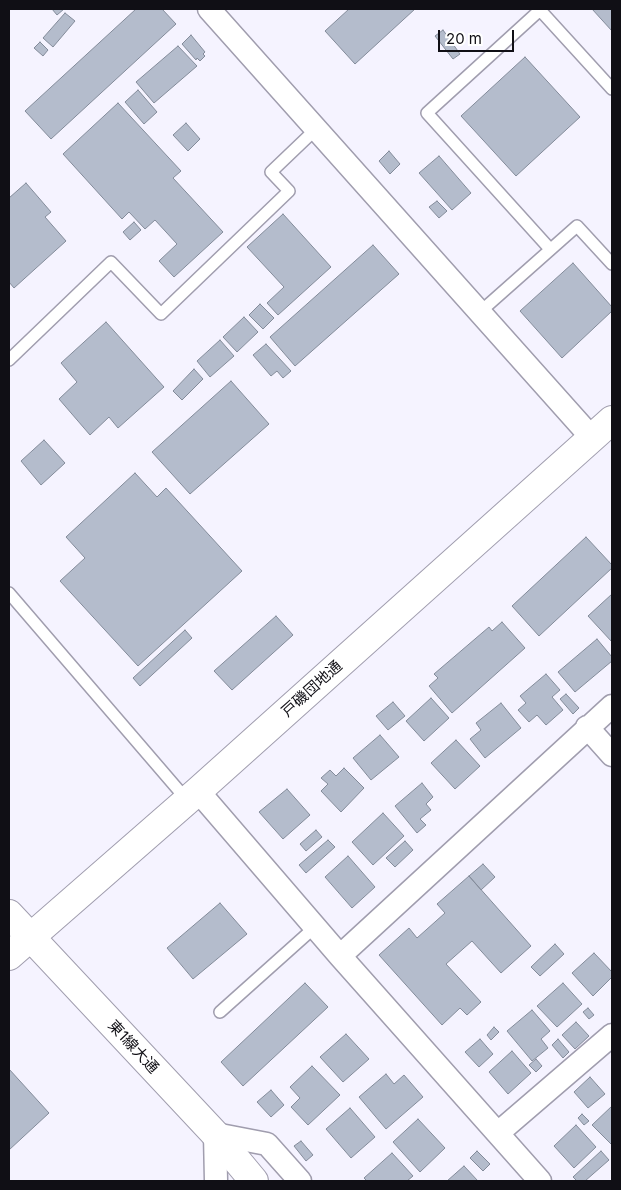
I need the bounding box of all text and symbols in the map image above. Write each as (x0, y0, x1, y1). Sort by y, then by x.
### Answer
scale bar (441, 20, 517, 52)
text: 20 m (446, 29, 482, 48)
street label: 戸磯団地通 (278, 657, 346, 721)
street label: 東1線大通 (104, 1017, 162, 1077)

